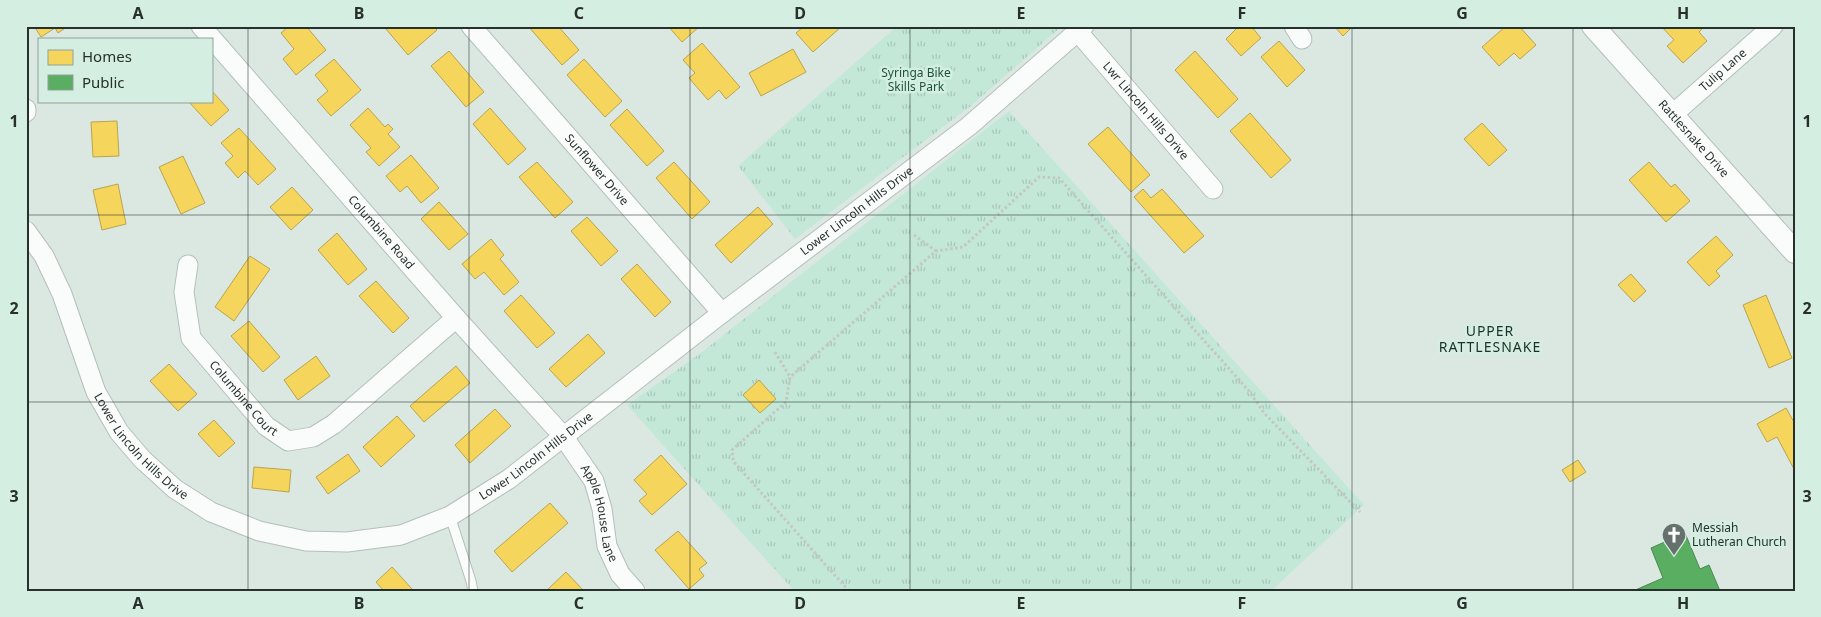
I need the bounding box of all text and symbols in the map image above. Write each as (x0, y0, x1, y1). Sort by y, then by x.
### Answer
text: A (132, 2, 144, 24)
text: B (354, 2, 364, 24)
text: C (574, 2, 584, 24)
text: D (794, 2, 806, 24)
text: E (1017, 2, 1026, 24)
text: F (1238, 2, 1246, 24)
text: G (1456, 2, 1468, 24)
text: H (1677, 2, 1689, 24)
legend (38, 38, 212, 102)
street label: Tulip Lane (1696, 44, 1750, 95)
text: Homes (82, 46, 132, 66)
street label: Lwr Lincoln Hills Drive (1099, 58, 1193, 163)
park label: Syringa Bike Skills Park (881, 64, 951, 95)
text: Public (82, 72, 125, 92)
street label: Rattlesnake Drive (1655, 96, 1733, 181)
text: 1 (9, 110, 19, 132)
text: 1 (1802, 110, 1812, 132)
street label: Sunflower Drive (561, 130, 633, 209)
street label: Lower Lincoln Hills Drive (796, 162, 917, 259)
street label: Columbine Road (345, 191, 419, 273)
text: 2 (9, 297, 19, 319)
text: 2 (1802, 297, 1812, 319)
district label: UPPER RATTLESNAKE (1439, 321, 1541, 356)
street label: Columbine Court (206, 357, 282, 440)
street label: Lower Lincoln Hills Drive (90, 390, 192, 504)
street label: Lower Lincoln Hills Drive (476, 408, 596, 504)
street label: Apple House Lane (577, 461, 622, 565)
text: 3 (9, 485, 19, 507)
text: 3 (1802, 485, 1812, 507)
place label: Messiah Lutheran Church (1692, 519, 1787, 550)
church icon: Messiah Lutheran Church (1661, 522, 1687, 556)
text: A (132, 592, 144, 614)
text: B (354, 592, 364, 614)
text: C (574, 592, 584, 614)
text: D (794, 592, 806, 614)
text: E (1017, 592, 1026, 614)
text: F (1238, 592, 1246, 614)
text: G (1456, 592, 1468, 614)
text: H (1677, 592, 1689, 614)

